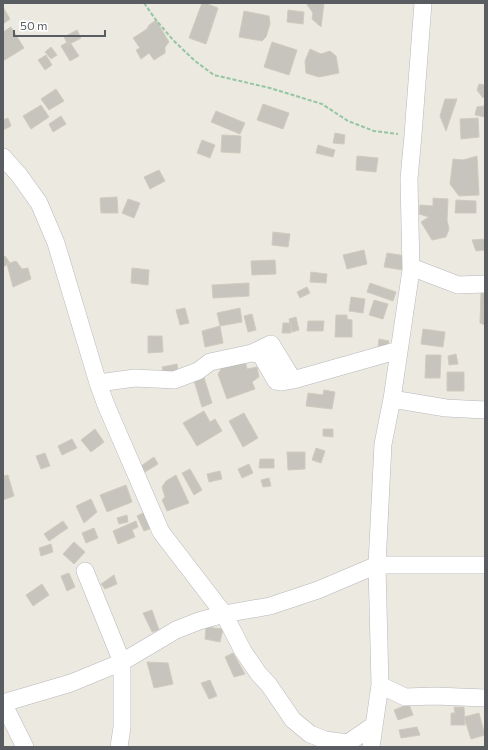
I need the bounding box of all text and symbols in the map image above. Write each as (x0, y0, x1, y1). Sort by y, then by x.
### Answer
scale bar (14, 12, 105, 38)
text: 50 m (20, 18, 48, 32)

